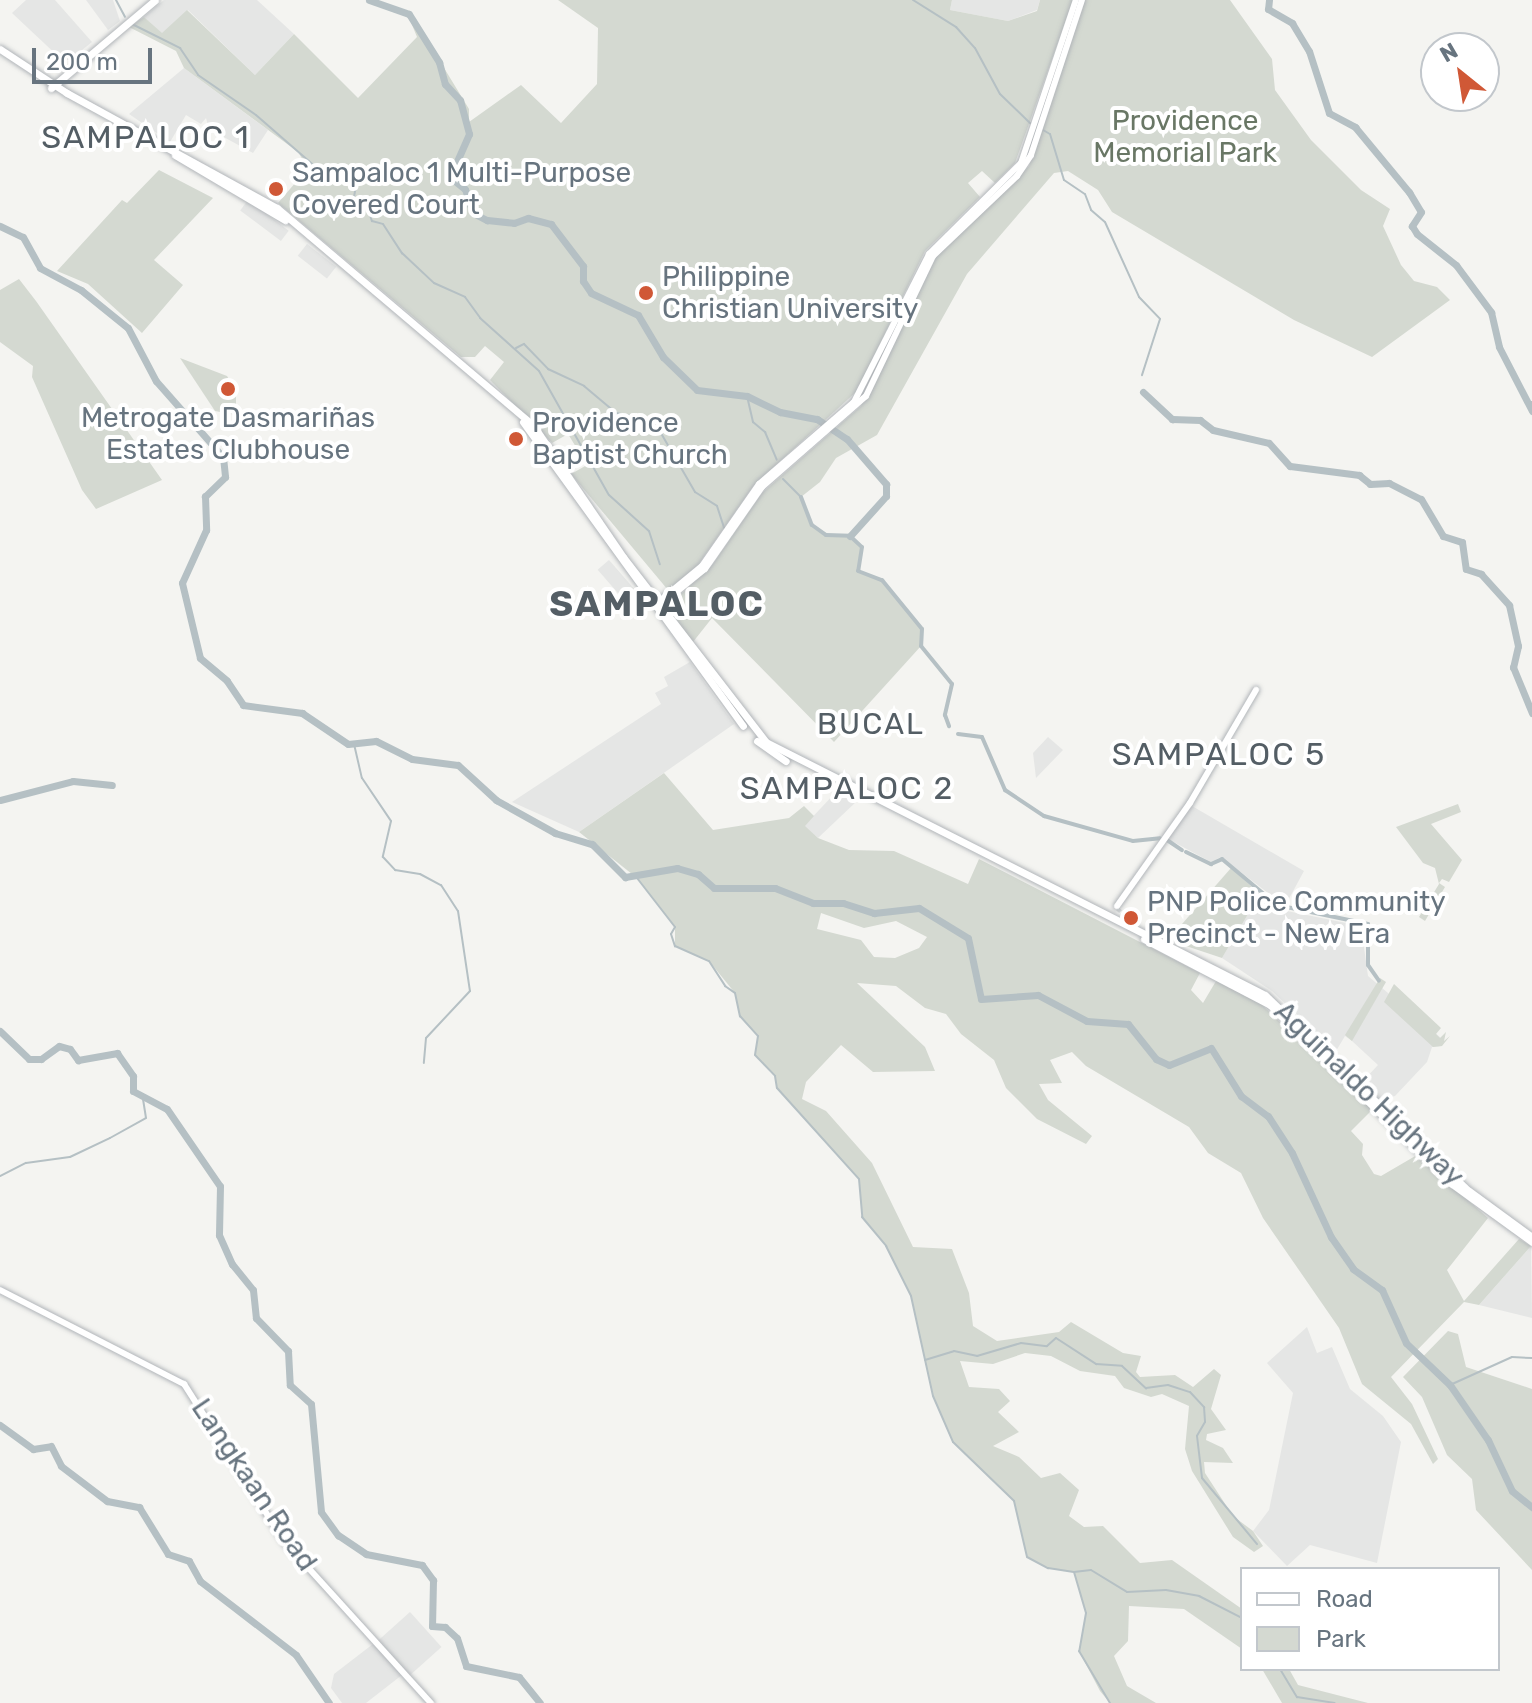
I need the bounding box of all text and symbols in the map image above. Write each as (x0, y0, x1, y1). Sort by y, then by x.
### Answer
scale bar (36, 32, 156, 82)
north arrow (1420, 32, 1500, 112)
text: N (1435, 37, 1462, 68)
text: 200 m (46, 48, 118, 76)
park label: Providence Memorial Park (1093, 104, 1277, 170)
district label: SAMPALOC 1 (41, 118, 251, 156)
place label: Sampaloc 1 Multi-Purpose Covered Court (292, 156, 631, 222)
marker: Sampaloc 1 Multi-Purpose Covered Court (267, 180, 285, 198)
place label: Philippine Christian University (662, 260, 919, 326)
marker: Philippine Christian University (637, 284, 655, 302)
marker: Metrogate Dasmariñas Estates Clubhouse (219, 380, 237, 398)
place label: Metrogate Dasmariñas Estates Clubhouse (81, 401, 375, 467)
place label: Providence Baptist Church (532, 406, 728, 472)
marker: Providence Baptist Church (507, 430, 525, 448)
district label: SAMPALOC (549, 582, 765, 626)
district label: BUCAL (817, 706, 925, 742)
district label: SAMPALOC 5 (1112, 735, 1326, 773)
district label: SAMPALOC 2 (740, 769, 954, 807)
place label: PNP Police Community Precinct - New Era (1147, 885, 1446, 951)
marker: PNP Police Community Precinct - New Era (1122, 909, 1140, 927)
street label: Aguinaldo Highway (1267, 995, 1471, 1193)
street label: Langkaan Road (184, 1393, 324, 1577)
legend (1240, 1567, 1500, 1671)
text: Road (1316, 1585, 1373, 1613)
text: Park (1316, 1625, 1366, 1653)

